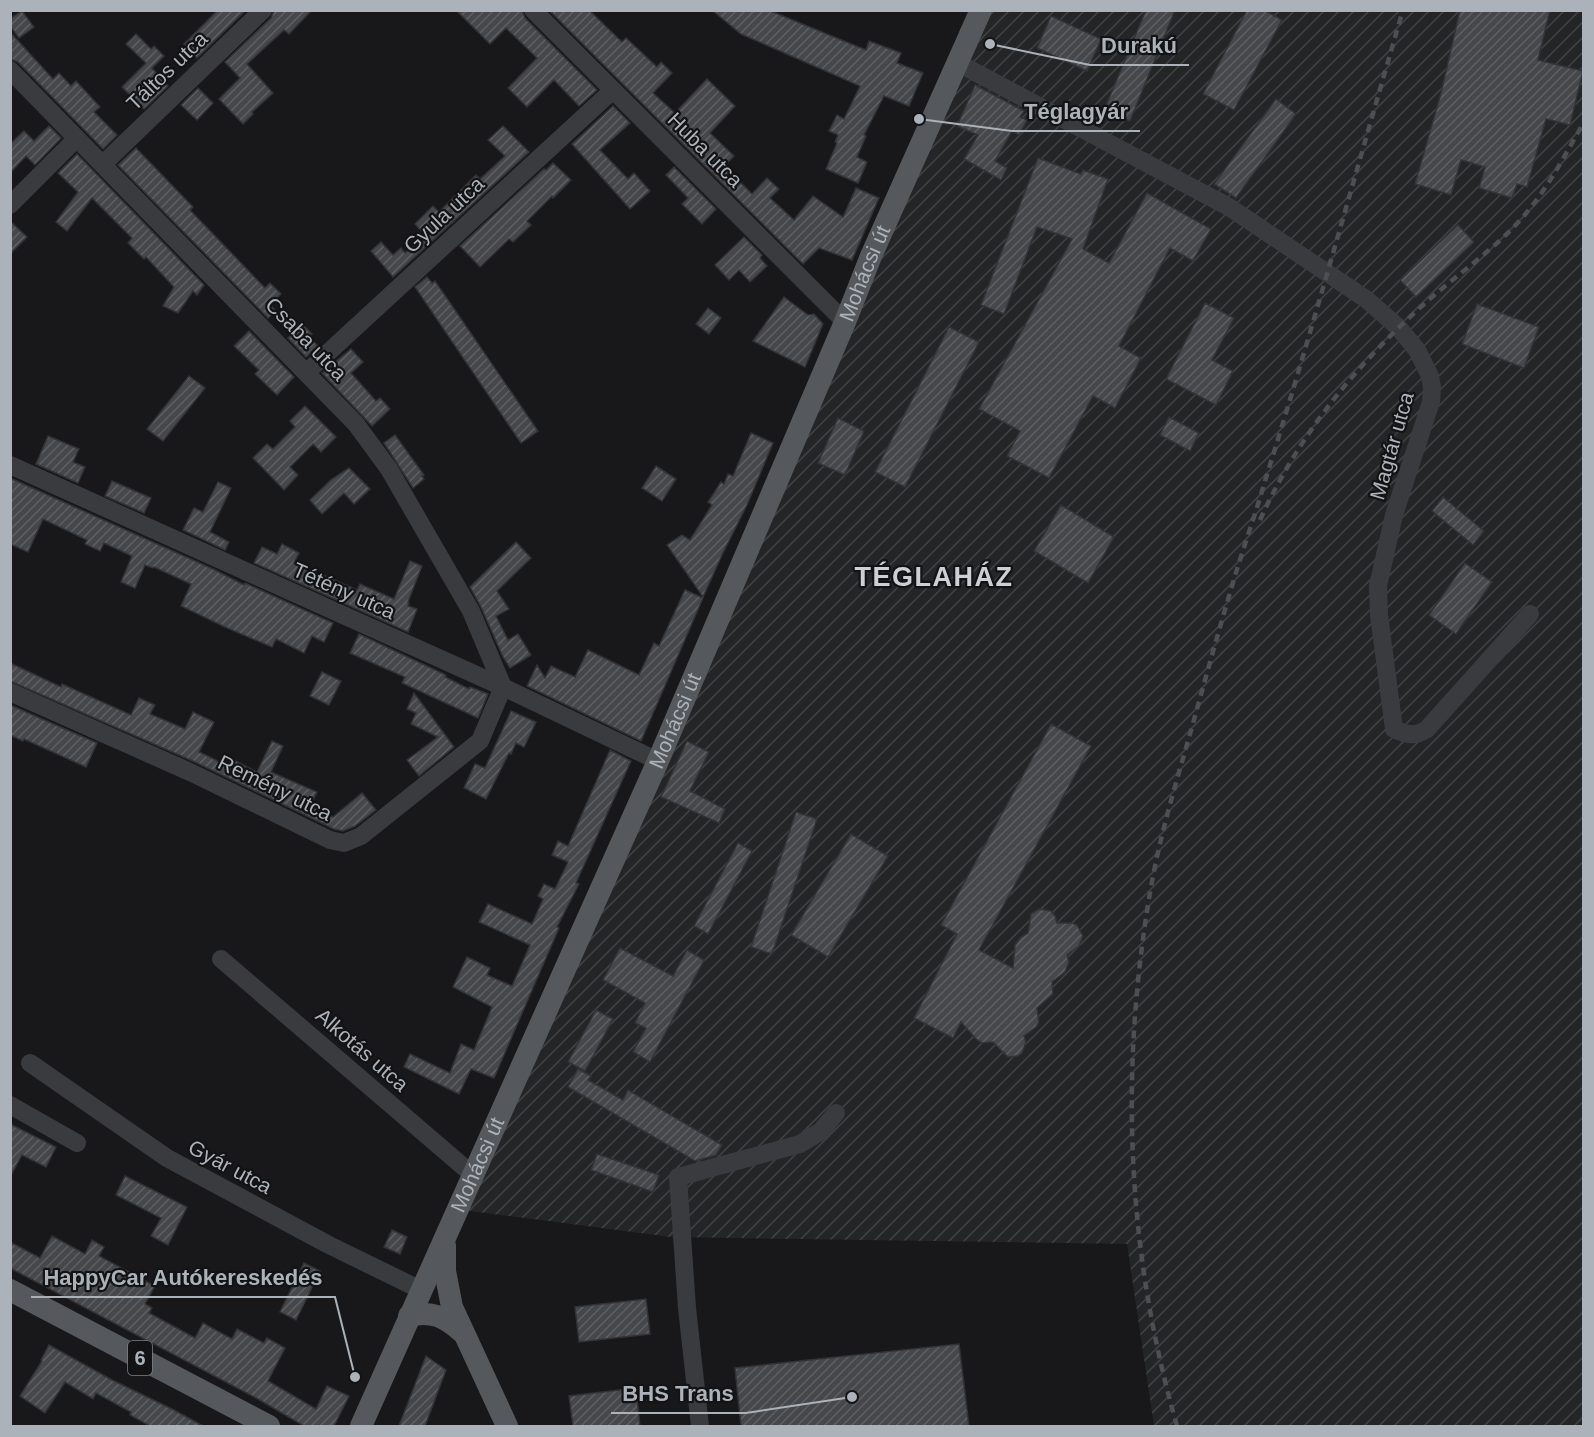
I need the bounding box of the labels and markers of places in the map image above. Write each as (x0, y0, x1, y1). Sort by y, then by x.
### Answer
callout: Durakú (1090, 25, 1189, 65)
callout: Téglagyár (1012, 91, 1140, 131)
callout: HappyCar Autókereskedés (31, 1257, 335, 1297)
callout: BHS Trans (611, 1373, 746, 1413)

